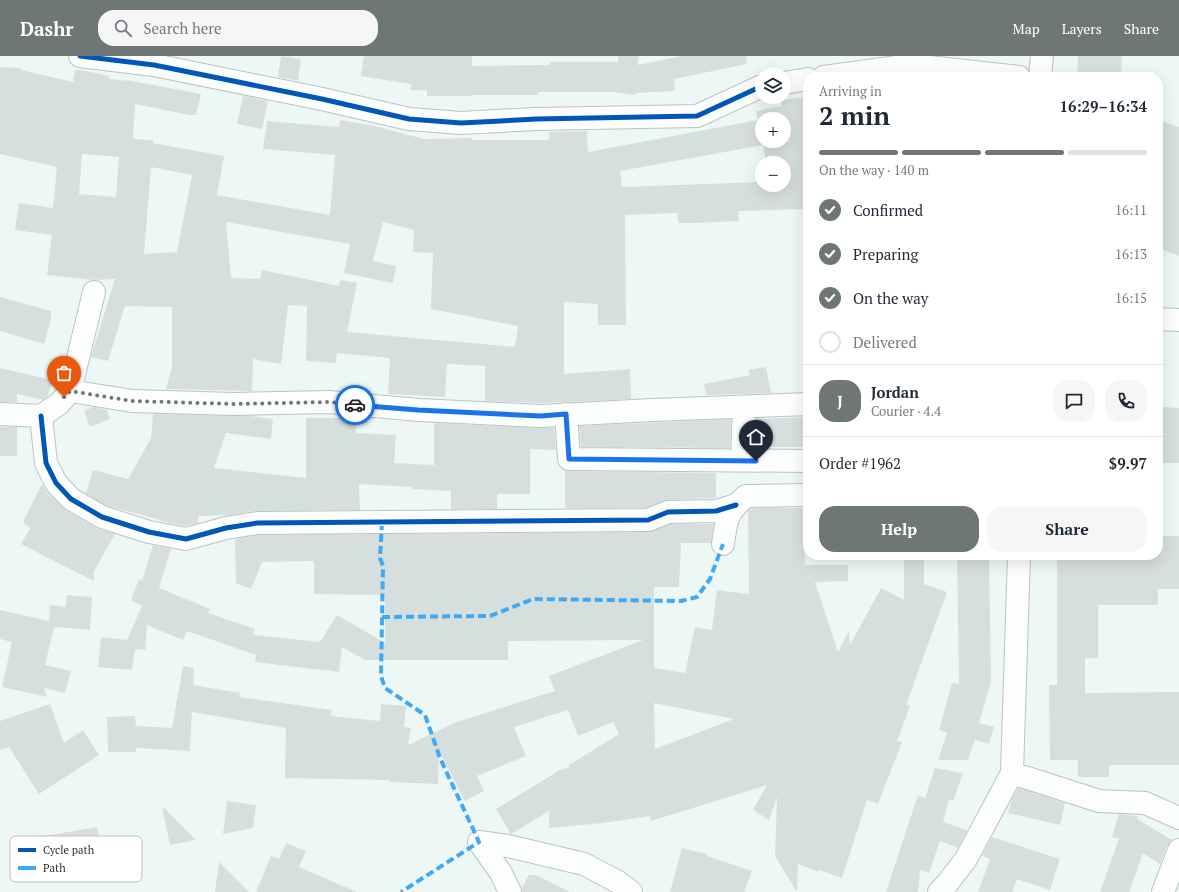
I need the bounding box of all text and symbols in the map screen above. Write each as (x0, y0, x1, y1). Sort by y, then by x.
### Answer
search box (98, 10, 378, 46)
text: Dashr (20, 16, 74, 41)
icon: search (112, 17, 134, 39)
text: Search here (144, 18, 222, 38)
text: Map (1013, 19, 1040, 38)
text: Layers (1062, 19, 1102, 38)
text: Share (1124, 19, 1159, 38)
map controls (755, 68, 791, 192)
button: layers (755, 68, 791, 104)
text: Arriving in (819, 82, 882, 100)
text: 16:29–16:34 (1060, 96, 1147, 116)
text: 2 min (819, 98, 890, 132)
button: + (755, 112, 791, 148)
button: − (755, 156, 791, 192)
text: On the way · 140 m (819, 161, 929, 179)
icon: check (819, 199, 841, 221)
text: Confirmed (853, 200, 923, 220)
text: 16:11 (1115, 201, 1147, 219)
icon: check (819, 243, 841, 265)
text: Preparing (853, 244, 918, 264)
text: 16:13 (1115, 245, 1147, 263)
icon: check (819, 287, 841, 309)
text: On the way (853, 288, 928, 308)
text: 16:15 (1115, 289, 1147, 307)
text: Delivered (853, 332, 917, 352)
pin (47, 356, 81, 397)
icon: bag (53, 362, 75, 384)
button: chat (1053, 380, 1095, 422)
button: phone (1105, 380, 1147, 422)
text: Jordan (871, 382, 919, 402)
courier (335, 385, 375, 425)
text: J (837, 391, 843, 411)
icon: car (344, 394, 366, 416)
text: Courier · 4.4 (871, 402, 941, 420)
pin (739, 420, 773, 461)
icon: home (745, 426, 767, 448)
text: Order #1962 (819, 453, 901, 473)
text: $9.97 (1109, 453, 1147, 473)
button: Help (819, 506, 979, 552)
button: Share (987, 506, 1147, 552)
legend (10, 836, 142, 882)
text: Cycle path (43, 843, 95, 857)
text: Path (43, 861, 66, 875)

